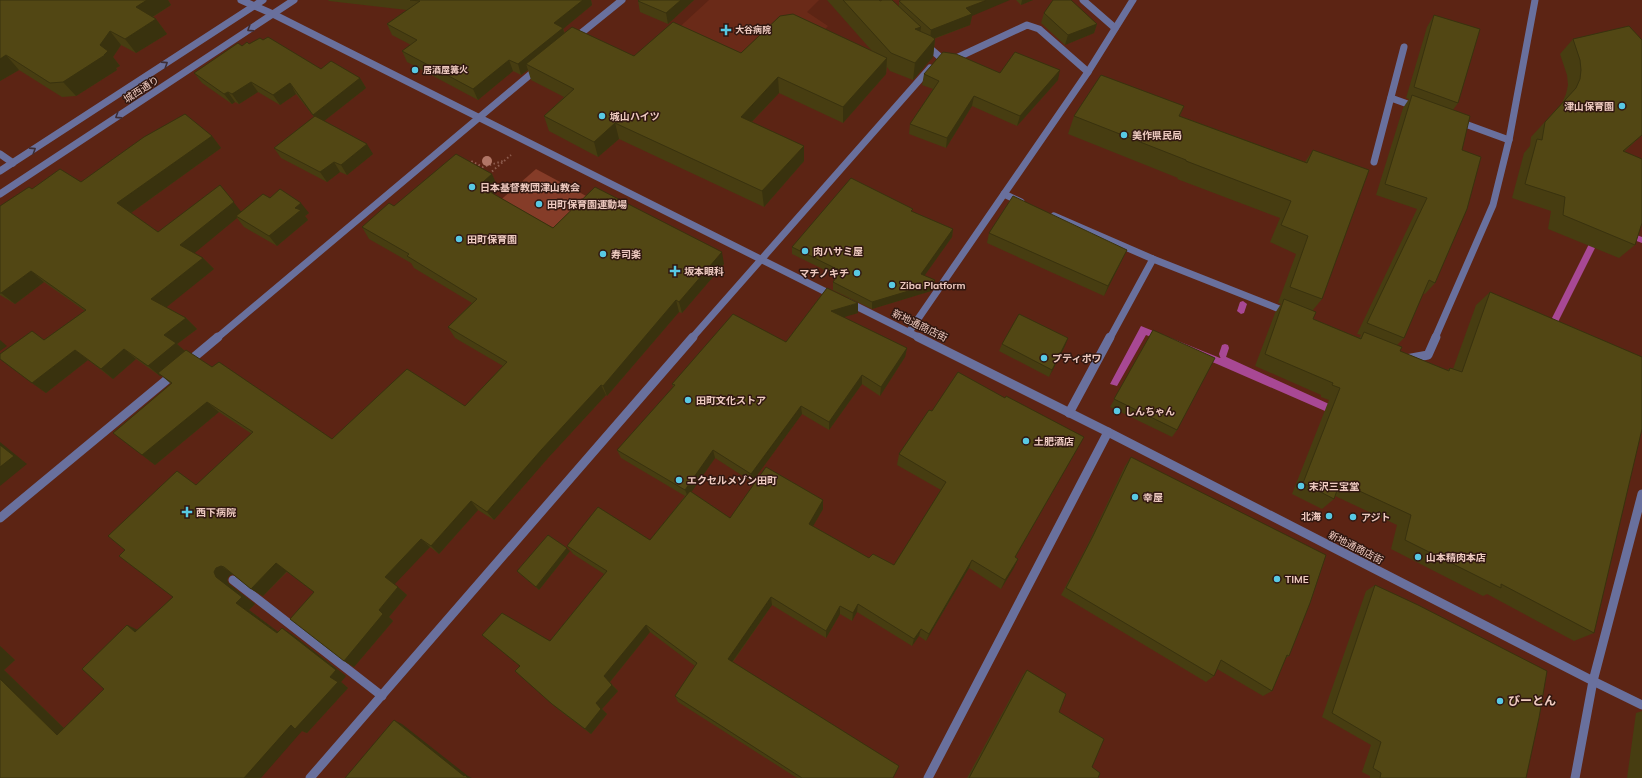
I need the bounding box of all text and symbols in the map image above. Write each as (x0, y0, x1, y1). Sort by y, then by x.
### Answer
one-way arrow (247, 24, 254, 31)
marker: 大谷病院 (720, 24, 732, 36)
place label: 大谷病院 (735, 24, 771, 35)
one-way arrow (161, 61, 168, 69)
place label: 居酒屋篝火 (423, 64, 468, 75)
marker: 居酒屋篝火 (410, 65, 420, 75)
street label: 城西通り (121, 73, 162, 106)
place label: 津山保育園 (1564, 100, 1614, 113)
marker: 津山保育園 (1617, 101, 1627, 111)
place label: 城山ハイツ (610, 110, 660, 123)
one-way arrow (115, 111, 122, 119)
marker: 城山ハイツ (597, 111, 607, 121)
place label: 美作県民局 (1132, 129, 1182, 142)
marker: 美作県民局 (1119, 130, 1129, 140)
one-way arrow (29, 147, 36, 155)
place label: 日本基督教団津山教会 (480, 181, 580, 194)
marker: 日本基督教団津山教会 (467, 182, 477, 192)
place label: 田町保育園運動場 (547, 198, 627, 211)
marker: 田町保育園運動場 (534, 199, 544, 209)
place label: 田町保育園 (467, 233, 517, 246)
marker: 田町保育園 (454, 234, 464, 244)
place label: 肉ハサミ屋 (813, 245, 863, 258)
marker: 肉ハサミ屋 (800, 246, 810, 256)
place label: 寿司楽 (611, 248, 641, 261)
marker: 寿司楽 (598, 249, 608, 259)
marker: 坂本眼科 (669, 265, 681, 277)
place label: 坂本眼科 (684, 265, 724, 278)
place label: マチノキチ (799, 267, 849, 280)
marker: マチノキチ (852, 268, 862, 278)
place label: Ziba Platform (900, 279, 965, 292)
marker: Ziba Platform (887, 280, 897, 290)
street label: 新地通商店街 (890, 306, 950, 344)
place label: プティポワ (1052, 352, 1101, 365)
marker: プティポワ (1039, 353, 1049, 363)
place label: 田町文化ストア (696, 394, 766, 407)
marker: 田町文化ストア (683, 395, 693, 405)
place label: しんちゃん (1125, 405, 1175, 418)
marker: しんちゃん (1112, 406, 1122, 416)
place label: 土肥酒店 (1034, 435, 1074, 448)
marker: 土肥酒店 (1021, 436, 1031, 446)
place label: エクセルメゾン田町 (687, 474, 777, 487)
marker: エクセルメゾン田町 (674, 475, 684, 485)
place label: 末沢三宝堂 (1309, 480, 1359, 493)
marker: 末沢三宝堂 (1296, 481, 1306, 491)
place label: 幸屋 (1143, 491, 1163, 504)
marker: 幸屋 (1130, 492, 1140, 502)
marker: 西下病院 (181, 506, 193, 518)
place label: 西下病院 (196, 506, 236, 519)
place label: 北海 (1301, 510, 1321, 523)
marker: 北海 (1324, 511, 1334, 521)
place label: アジト (1361, 511, 1391, 524)
marker: アジト (1348, 512, 1358, 522)
street label: 新地通商店街 (1326, 528, 1385, 567)
place label: 山本精肉本店 (1426, 551, 1486, 564)
marker: 山本精肉本店 (1413, 552, 1423, 562)
place label: TIME (1285, 573, 1309, 586)
marker: TIME (1272, 574, 1282, 584)
place label: びーとん (1508, 693, 1556, 708)
marker: びーとん (1495, 696, 1505, 706)

